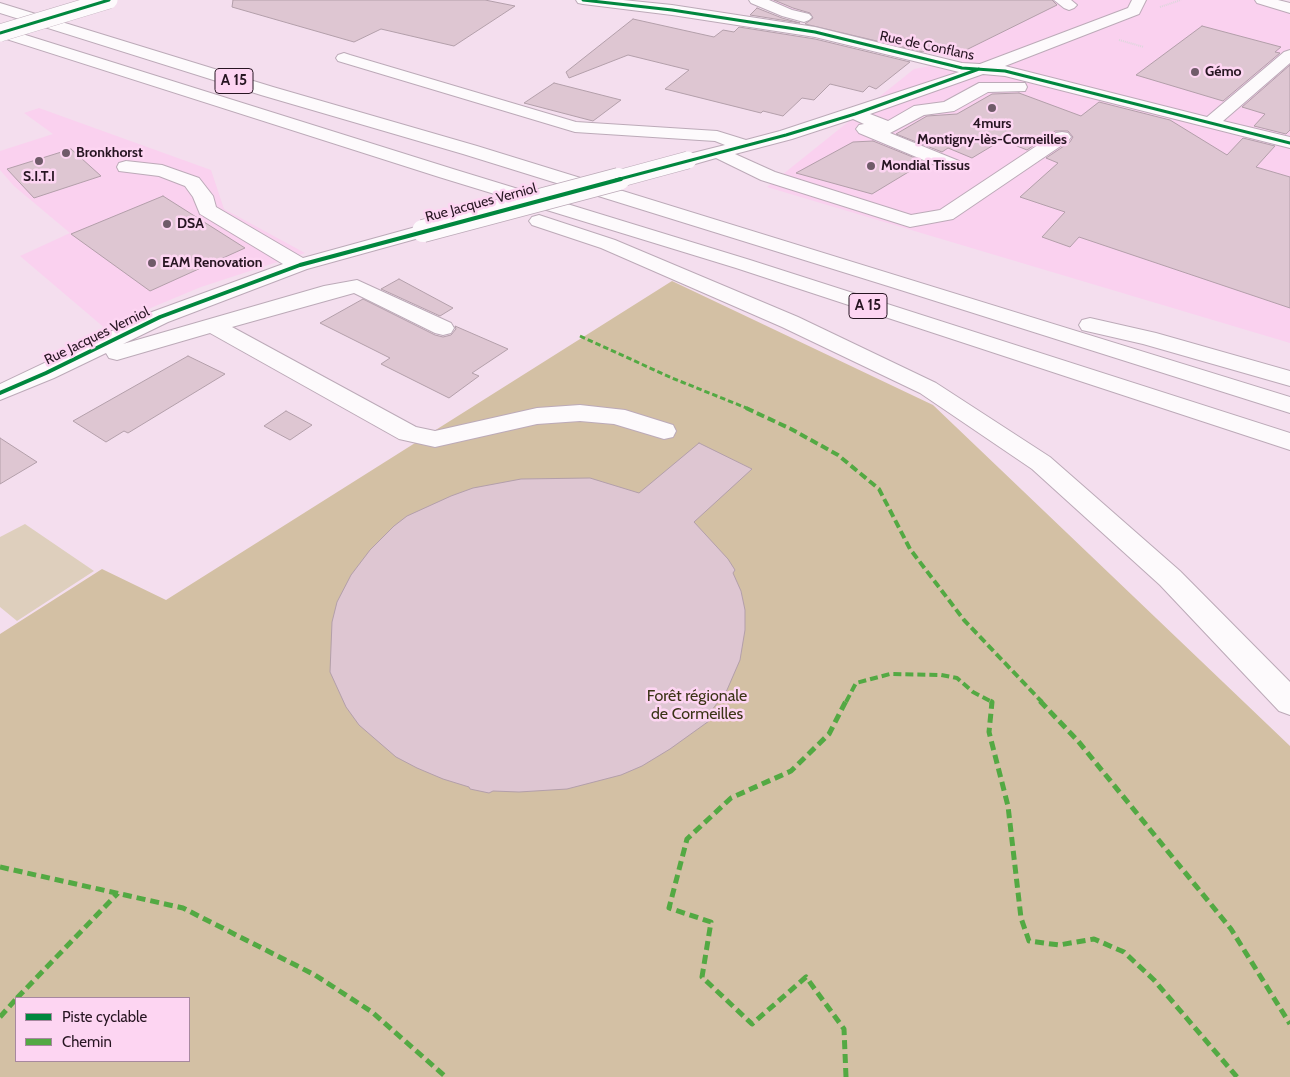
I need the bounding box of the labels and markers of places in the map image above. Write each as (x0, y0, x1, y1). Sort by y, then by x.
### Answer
place label: Gémo (1205, 64, 1242, 80)
marker: Gémo (1189, 66, 1201, 78)
marker: 4murs Montigny-lès-Cormeilles (986, 102, 998, 114)
place label: 4murs Montigny-lès-Cormeilles (917, 116, 1067, 148)
place label: Bronkhorst (76, 145, 143, 161)
marker: Bronkhorst (60, 147, 72, 159)
marker: S.I.T.I (33, 155, 45, 167)
place label: Mondial Tissus (881, 158, 970, 174)
marker: Mondial Tissus (865, 160, 877, 172)
place label: S.I.T.I (23, 169, 55, 185)
place label: DSA (177, 216, 204, 232)
marker: DSA (161, 218, 173, 230)
place label: EAM Renovation (162, 255, 262, 271)
marker: EAM Renovation (146, 257, 158, 269)

